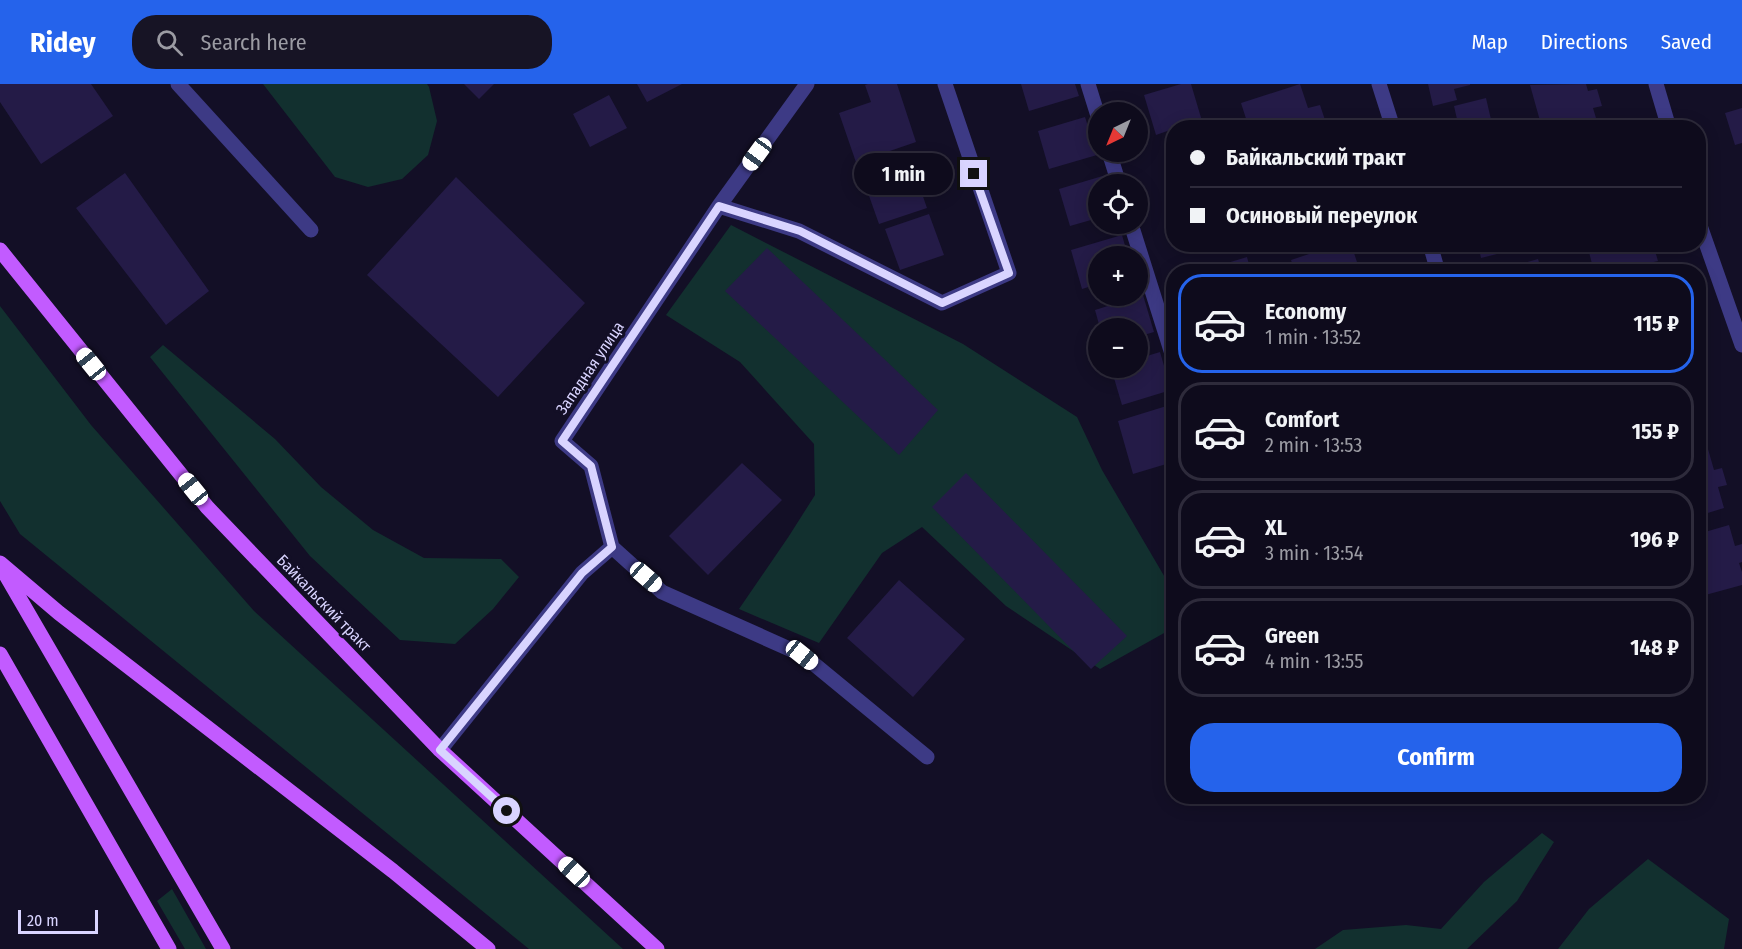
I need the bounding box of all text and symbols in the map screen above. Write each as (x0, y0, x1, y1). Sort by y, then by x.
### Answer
search box (132, 15, 552, 69)
text: Ridey (30, 26, 96, 59)
icon: search (153, 26, 186, 59)
text: Search here (201, 29, 307, 56)
text: Map (1471, 29, 1508, 55)
text: Directions (1541, 29, 1628, 55)
text: Saved (1661, 29, 1712, 55)
north arrow (1088, 102, 1148, 162)
map controls (1088, 102, 1148, 378)
car (739, 134, 775, 174)
text: Байкальский тракт (1226, 144, 1405, 171)
callout: 1 min (854, 153, 953, 195)
route end (960, 160, 987, 187)
text: 1 min (882, 162, 925, 186)
button: locate (1088, 174, 1148, 234)
text: Осиновый переулок (1226, 202, 1417, 229)
button: + (1088, 246, 1148, 306)
icon: car (1193, 297, 1247, 351)
text: Economy (1265, 298, 1346, 325)
text: 115 ₽ (1634, 310, 1679, 337)
street label: Западная улица (552, 318, 628, 418)
button: − (1088, 318, 1148, 378)
text: 1 min · 13:52 (1265, 325, 1361, 349)
car (73, 344, 109, 384)
icon: car (1193, 405, 1247, 459)
text: Comfort (1265, 406, 1339, 433)
text: 155 ₽ (1632, 418, 1679, 445)
text: 2 min · 13:53 (1265, 433, 1362, 457)
car (175, 469, 211, 509)
icon: car (1193, 513, 1247, 567)
text: XL (1265, 514, 1287, 541)
text: 196 ₽ (1630, 526, 1679, 553)
text: 3 min · 13:54 (1265, 541, 1363, 565)
street label: Байкальский тракт (273, 551, 375, 656)
car (627, 558, 665, 596)
icon: car (1193, 621, 1247, 675)
text: Green (1265, 622, 1319, 649)
text: 148 ₽ (1630, 634, 1679, 661)
car (782, 637, 822, 673)
text: 4 min · 13:55 (1265, 649, 1363, 673)
button: Confirm (1190, 723, 1682, 792)
route start (493, 797, 520, 824)
car (555, 853, 593, 891)
scale bar (18, 907, 98, 934)
text: 20 m (27, 911, 58, 930)

